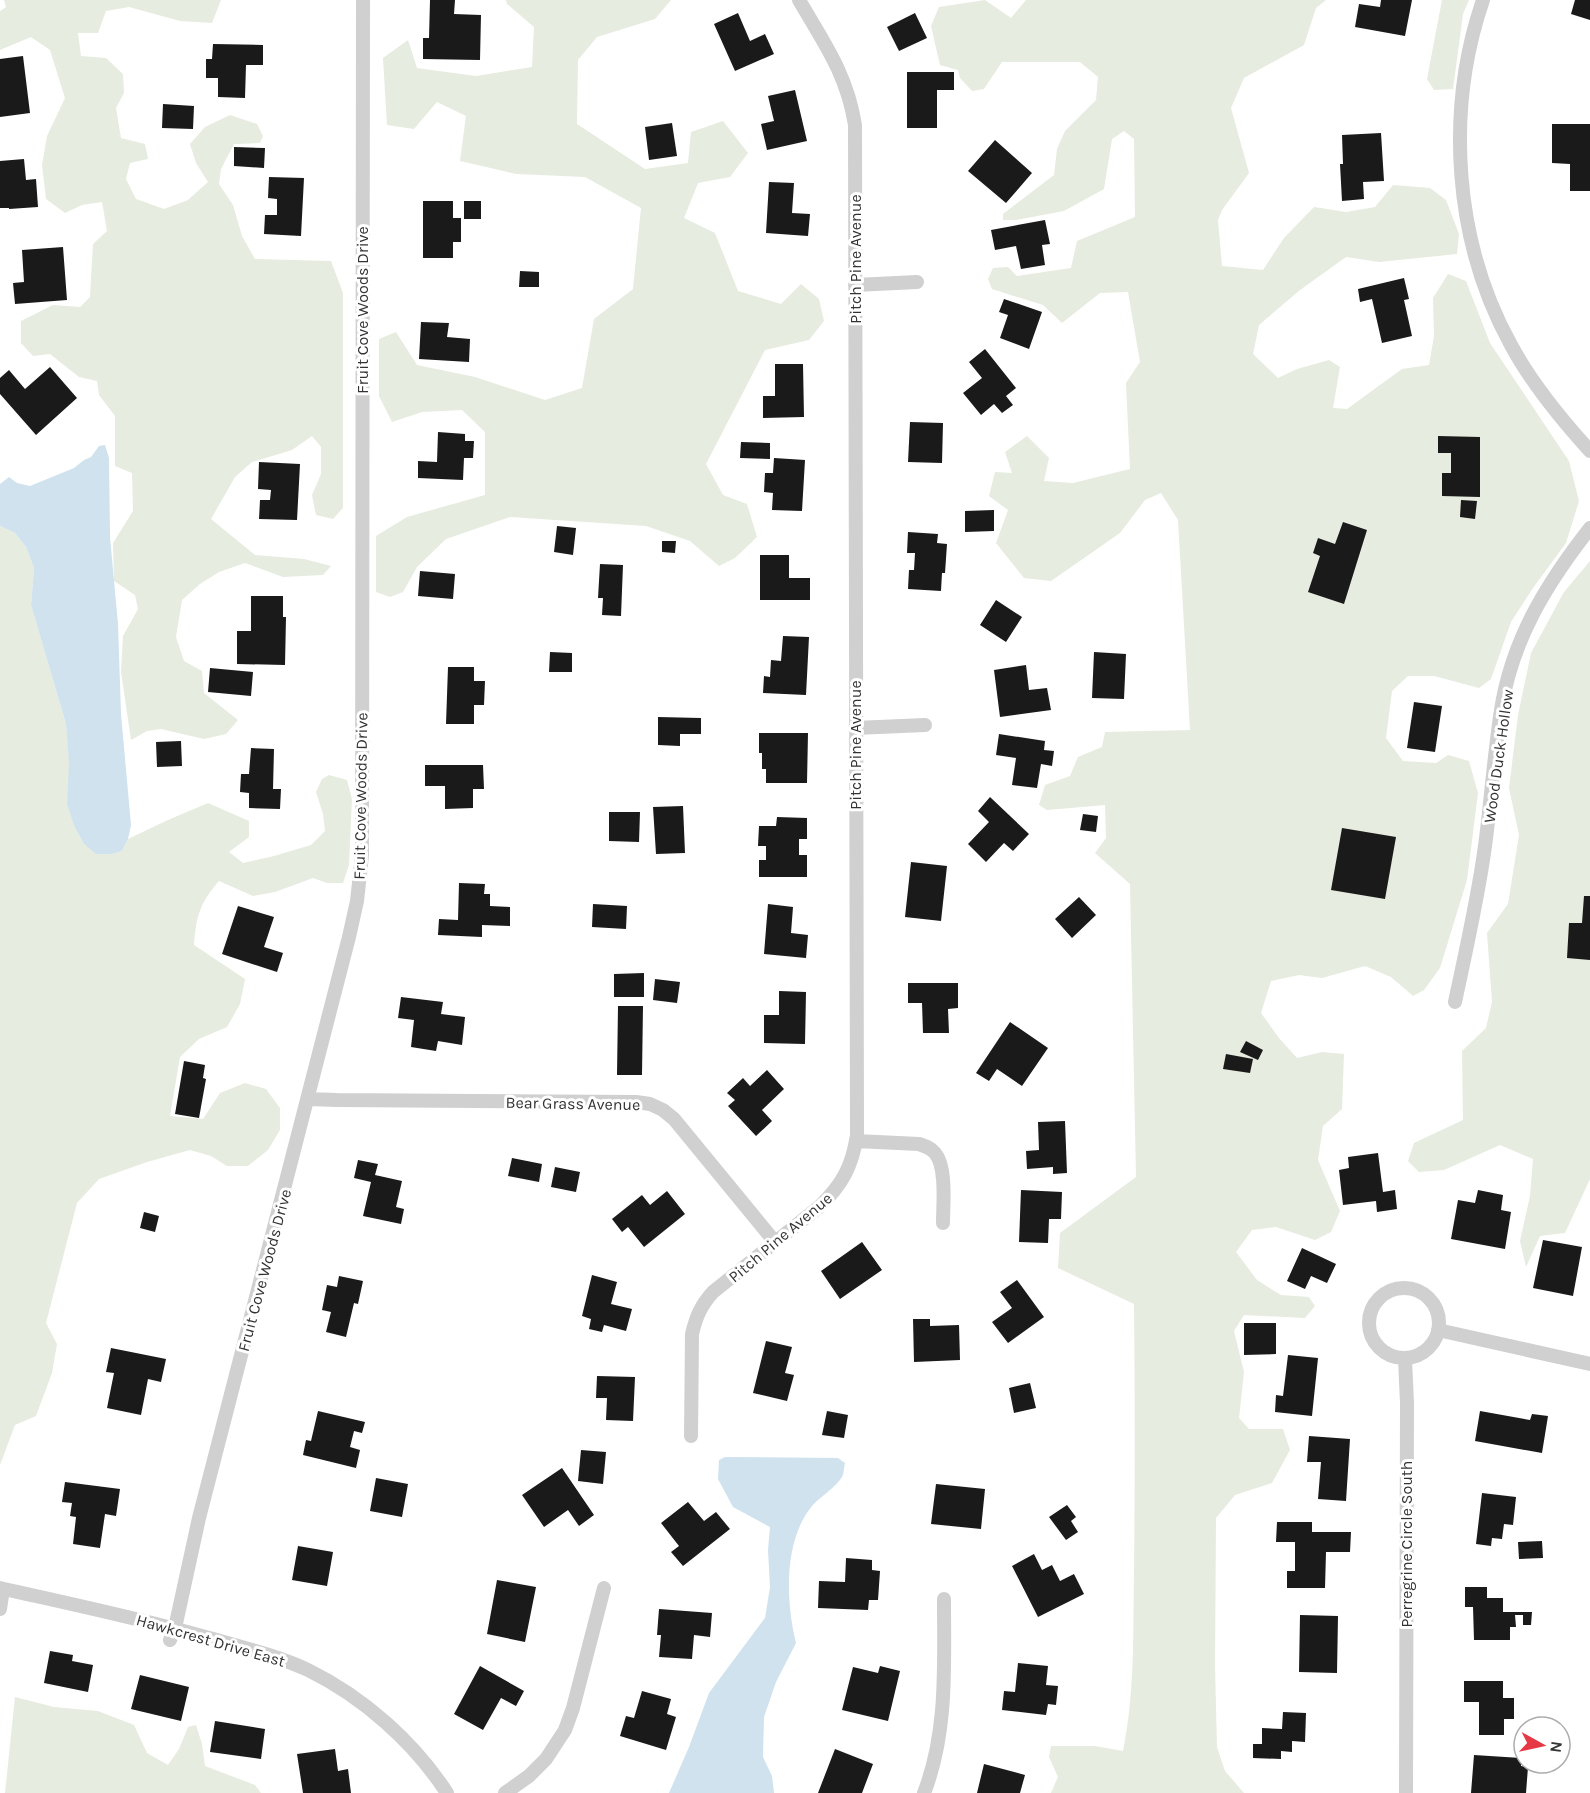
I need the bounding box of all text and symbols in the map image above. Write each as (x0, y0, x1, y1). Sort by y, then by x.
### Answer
street label: Pitch Pine Avenue (846, 194, 865, 324)
street label: Fruit Cove Woods Drive (353, 226, 372, 394)
street label: Pitch Pine Avenue (846, 680, 865, 810)
street label: Wood Duck Hollow (1480, 688, 1517, 824)
street label: Fruit Cove Woods Drive (350, 712, 371, 880)
street label: Bear Grass Avenue (505, 1093, 641, 1114)
street label: Fruit Cove Woods Drive (234, 1187, 295, 1353)
street label: Pitch Pine Avenue (725, 1189, 836, 1286)
street label: Perregrine Circle South (1397, 1461, 1416, 1628)
street label: Hawkcrest Drive East (134, 1610, 287, 1671)
north arrow (1512, 1715, 1572, 1775)
text: N (1546, 1740, 1567, 1754)

